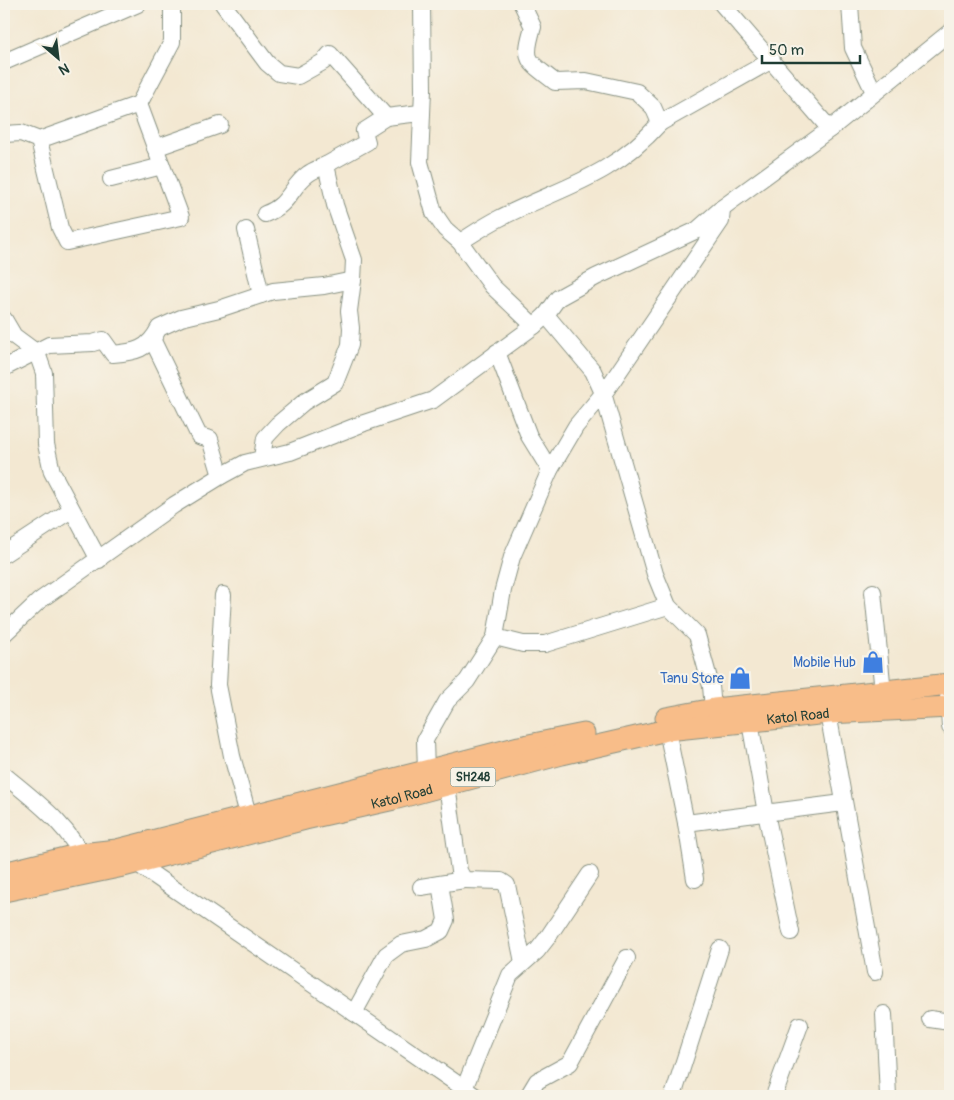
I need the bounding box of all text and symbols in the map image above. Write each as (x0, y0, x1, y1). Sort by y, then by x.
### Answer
north arrow (32, 32, 82, 82)
scale bar (762, 32, 859, 64)
text: 50 m (769, 41, 804, 60)
text: N (56, 59, 72, 79)
shop icon: Mobile Hub (860, 649, 886, 675)
place label: Mobile Hub (793, 654, 856, 671)
shop icon: Tanu Store (727, 665, 753, 691)
place label: Tanu Store (660, 670, 724, 687)
street label: Katol Road (766, 704, 830, 728)
road number: SH248 (450, 768, 496, 786)
street label: Katol Road (369, 780, 435, 812)

